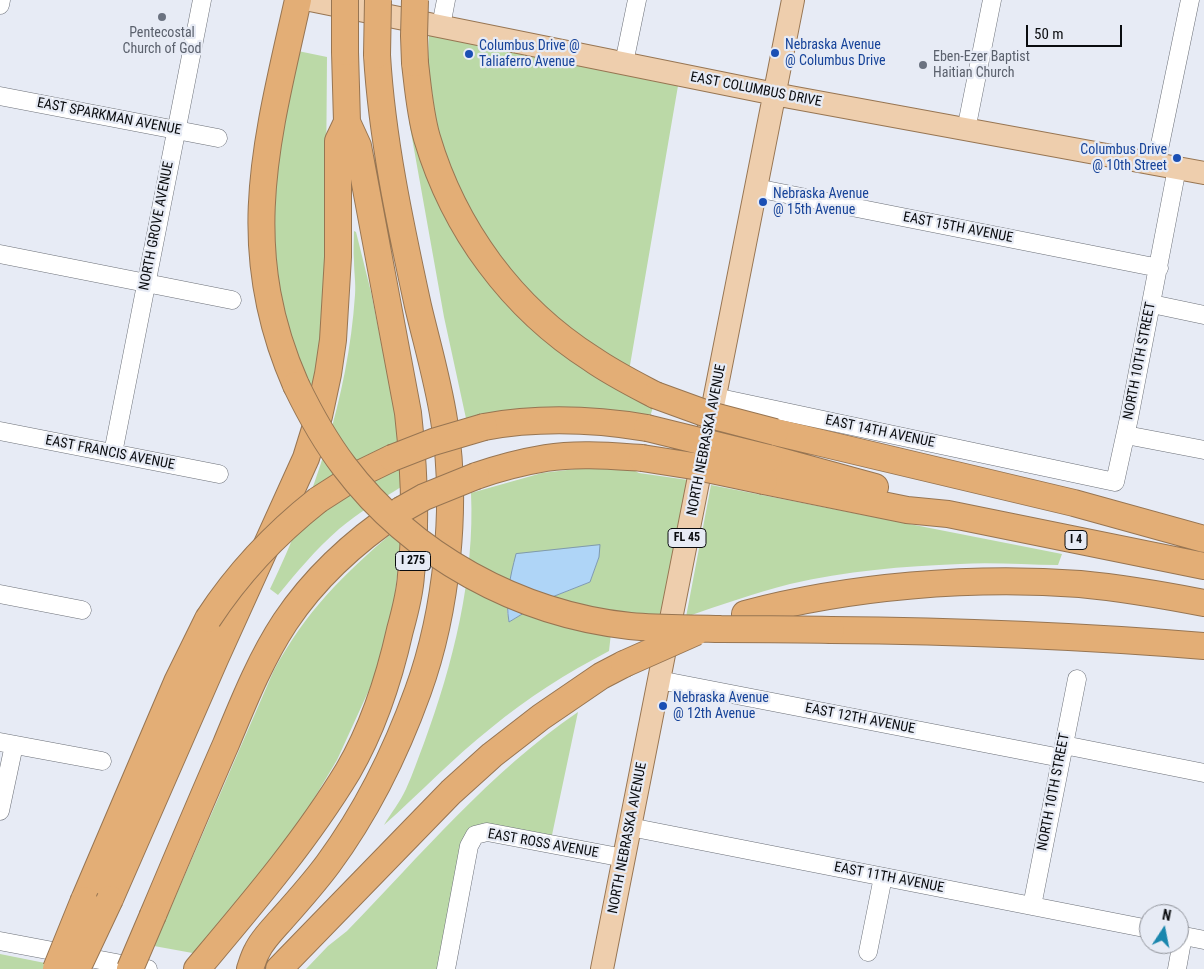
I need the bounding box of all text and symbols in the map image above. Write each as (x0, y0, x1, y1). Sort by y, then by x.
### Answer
marker: Pentecostal Church of God (156, 11, 168, 23)
scale bar (1029, 15, 1125, 47)
place label: Pentecostal Church of God (123, 25, 201, 58)
text: 50 m (1034, 25, 1064, 43)
place label: Nebraska Avenue @ Columbus Drive (785, 37, 886, 70)
place label: Columbus Drive @ Taliaferro Avenue (479, 38, 580, 70)
marker: Nebraska Avenue @ Columbus Drive (769, 47, 781, 59)
marker: Columbus Drive @ Taliaferro Avenue (463, 48, 475, 60)
place label: Eben-Ezer Baptist Haitian Church (933, 49, 1030, 82)
marker: Eben-Ezer Baptist Haitian Church (917, 59, 929, 71)
street label: EAST COLUMBUS DRIVE (689, 69, 823, 111)
street label: EAST SPARKMAN AVENUE (36, 95, 182, 139)
place label: Columbus Drive @ 10th Street (1080, 142, 1167, 174)
marker: Columbus Drive @ 10th Street (1171, 152, 1183, 164)
street label: NORTH GROVE AVENUE (136, 160, 178, 292)
place label: Nebraska Avenue @ 15th Avenue (773, 186, 869, 218)
marker: Nebraska Avenue @ 15th Avenue (757, 196, 769, 208)
street label: EAST 15TH AVENUE (902, 209, 1014, 247)
street label: NORTH 10TH STREET (1120, 301, 1160, 421)
street label: NORTH NEBRASKA AVENUE (684, 363, 730, 517)
street label: EAST 14TH AVENUE (824, 412, 936, 452)
street label: EAST FRANCIS AVENUE (44, 432, 176, 474)
road number: FL 45 (668, 528, 706, 548)
road number: I 4 (1065, 530, 1087, 550)
road number: I 275 (396, 552, 430, 570)
place label: Nebraska Avenue @ 12th Avenue (673, 690, 769, 722)
marker: Nebraska Avenue @ 12th Avenue (657, 700, 669, 712)
street label: EAST 12TH AVENUE (804, 700, 916, 738)
street label: NORTH 10TH STREET (1034, 732, 1074, 852)
street label: NORTH NEBRASKA AVENUE (605, 761, 651, 915)
street label: EAST ROSS AVENUE (486, 826, 600, 862)
street label: EAST 11TH AVENUE (833, 859, 945, 897)
north arrow (1139, 904, 1189, 954)
text: N (1161, 907, 1172, 924)

